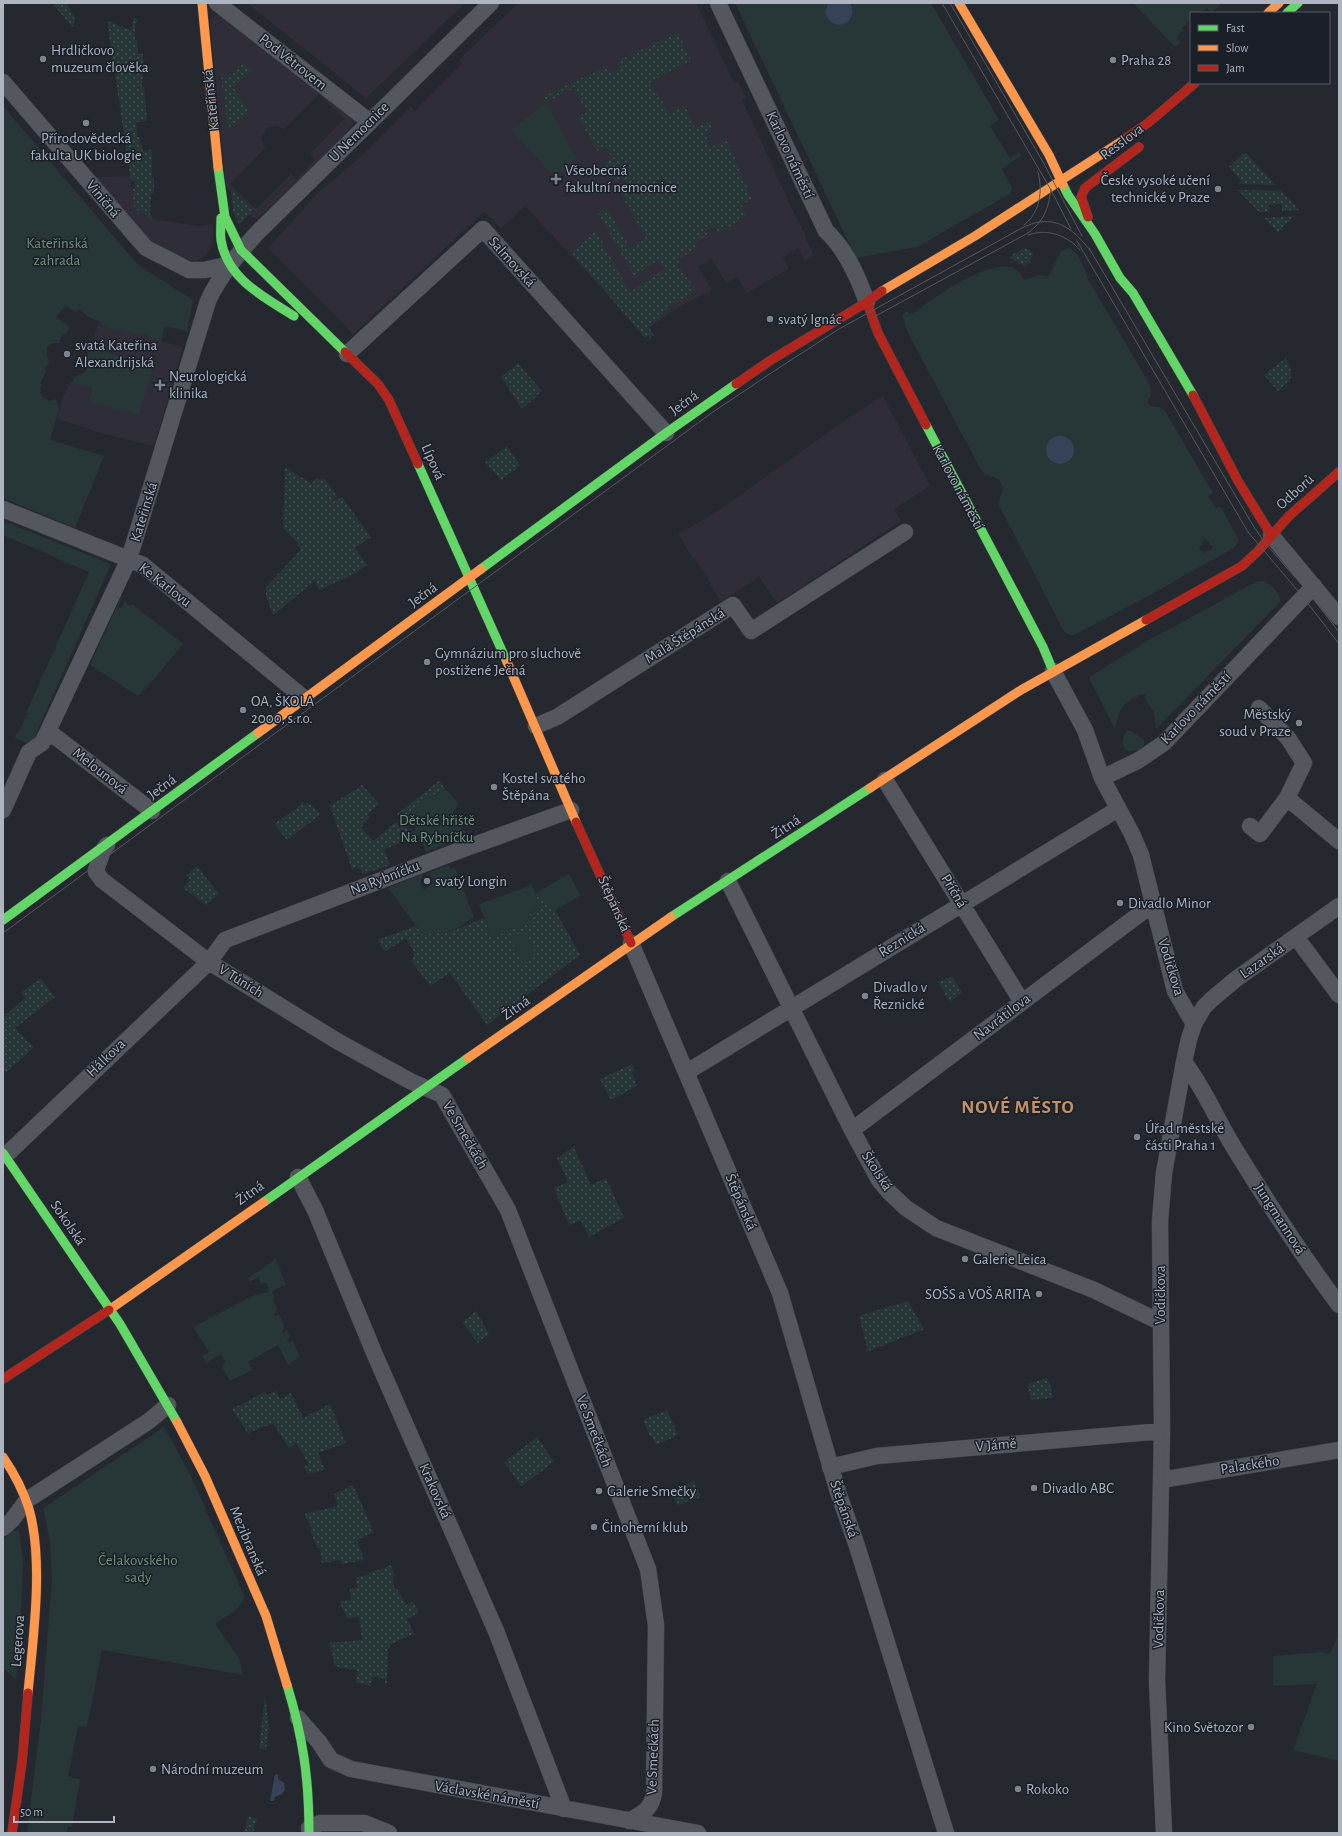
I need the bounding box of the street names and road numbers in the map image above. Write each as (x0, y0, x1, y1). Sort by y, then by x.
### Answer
street label: Pod Větrovem (256, 31, 330, 93)
street label: Kateřinská (200, 68, 222, 131)
street label: U Nemocnice (326, 99, 392, 165)
street label: Karlovo náměstí (763, 109, 817, 201)
street label: Resslova (1098, 121, 1146, 163)
street label: Viničná (83, 177, 123, 221)
street label: Salmovská (486, 234, 538, 290)
street label: Ječná (667, 388, 701, 418)
street label: Lípová (418, 442, 448, 482)
street label: Karlovo náměstí (929, 442, 987, 532)
street label: Odborů (1273, 471, 1317, 513)
street label: Kateřinská (128, 480, 160, 544)
street label: Ke Karlovu (136, 560, 194, 610)
street label: Ječná (406, 580, 440, 610)
street label: Malá Štěpánská (642, 605, 728, 667)
street label: Karlovo náměstí (1158, 669, 1234, 747)
street label: Melounová (70, 745, 130, 797)
street label: Ječná (145, 772, 179, 802)
street label: Žitná (768, 811, 803, 842)
street label: Na Rybníčku (348, 858, 422, 898)
street label: Příčná (938, 872, 970, 911)
street label: Štěpánská (595, 873, 634, 934)
street label: Řeznická (876, 919, 928, 960)
street label: Vodičkova (1155, 937, 1187, 998)
street label: Lazarská (1237, 940, 1287, 981)
street label: V Tůních (216, 961, 266, 1001)
street label: Navrátilova (971, 991, 1033, 1043)
street label: Žitná (498, 992, 533, 1023)
street label: Hálkova (84, 1036, 128, 1080)
street label: Ve Smečkách (440, 1098, 490, 1172)
street label: Školská (859, 1148, 896, 1193)
street label: Štěpánská (722, 1171, 761, 1232)
street label: Žitná (232, 1177, 267, 1208)
street label: Jungmannová (1252, 1181, 1308, 1257)
street label: Sokolská (48, 1198, 88, 1248)
street label: Vodičkova (1153, 1265, 1168, 1325)
street label: Ve Smečkách (573, 1393, 615, 1469)
street label: V Jámě (975, 1436, 1017, 1454)
street label: Palackého (1219, 1453, 1281, 1477)
street label: Krakovská (416, 1461, 454, 1521)
street label: Štěpánská (827, 1478, 862, 1540)
street label: Mezibranská (227, 1504, 269, 1578)
street label: Vodičkova (1151, 1589, 1167, 1649)
street label: Legerova (9, 1614, 27, 1667)
street label: Ve Smečkách (644, 1719, 662, 1795)
street label: Václavské náměstí (433, 1778, 541, 1812)

